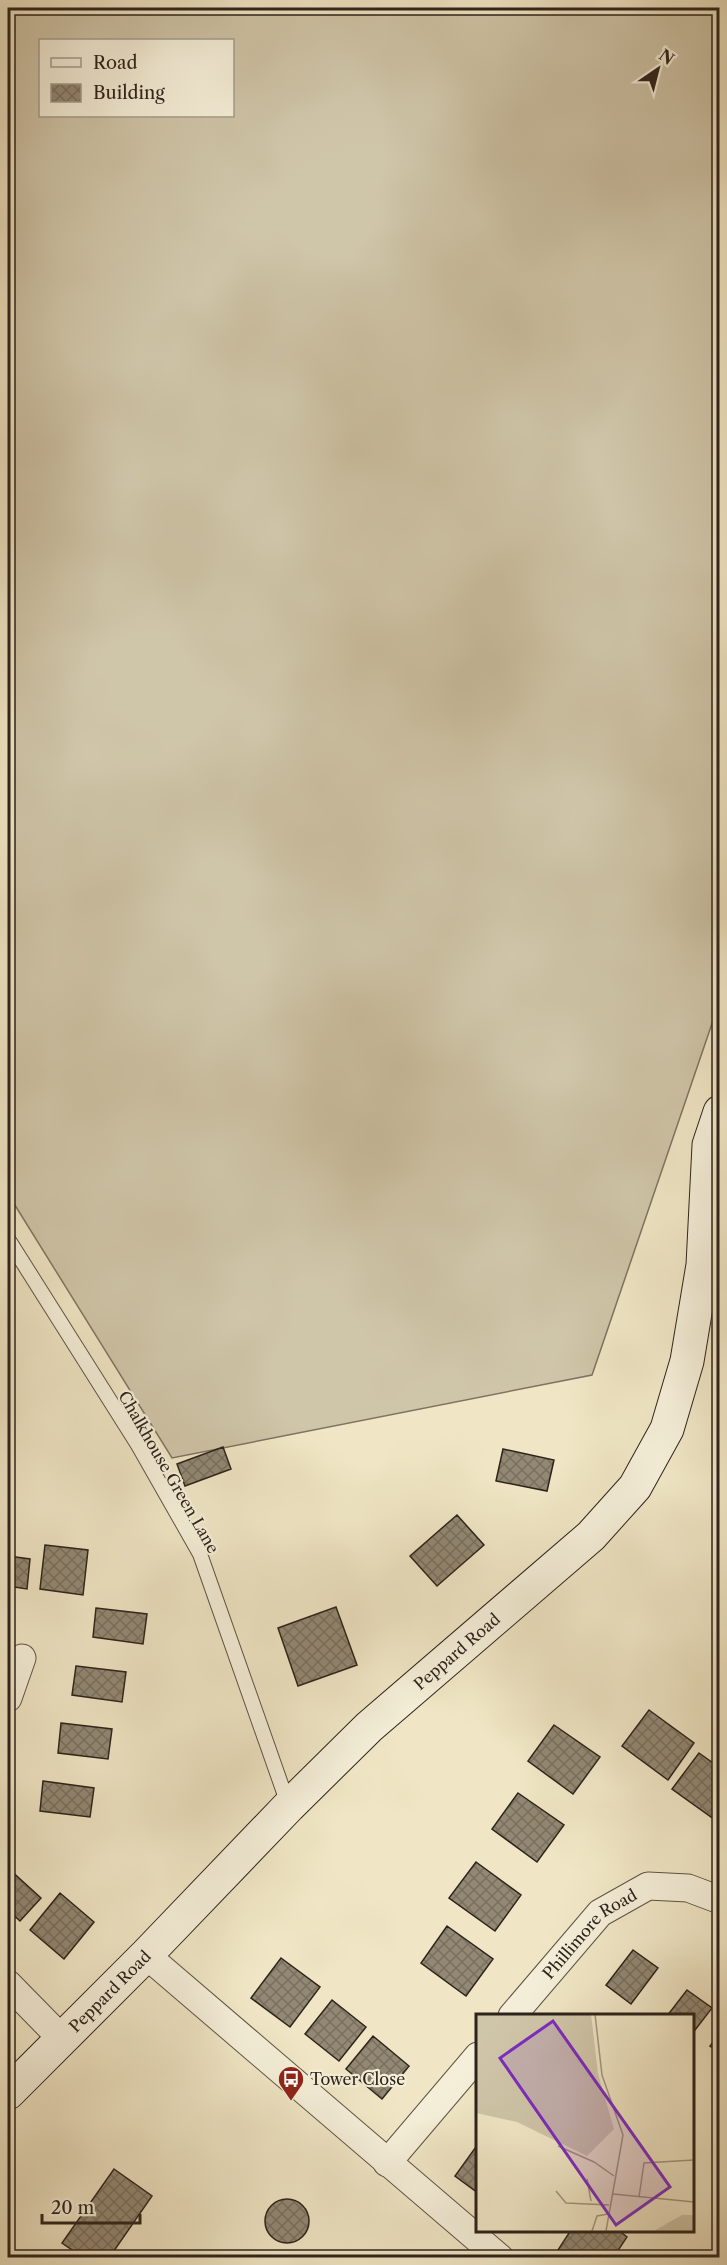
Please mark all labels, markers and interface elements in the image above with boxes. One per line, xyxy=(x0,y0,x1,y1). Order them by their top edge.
legend xyxy=(39,39,234,117)
north arrow xyxy=(628,39,688,99)
text: N xyxy=(655,45,678,69)
text: Road xyxy=(93,52,138,74)
text: Building xyxy=(93,82,165,104)
street label: Chalkhouse Green Lane xyxy=(114,1387,224,1557)
street label: Peppard Road xyxy=(410,1609,504,1694)
street label: Phillimore Road xyxy=(538,1884,640,1983)
street label: Peppard Road xyxy=(65,1946,155,2036)
inset map xyxy=(476,2014,694,2232)
bus stop icon: Tower Close xyxy=(276,2064,306,2102)
place label: Tower Close xyxy=(310,2069,405,2089)
scale bar xyxy=(42,2187,140,2225)
text: 20 m xyxy=(51,2197,95,2219)

